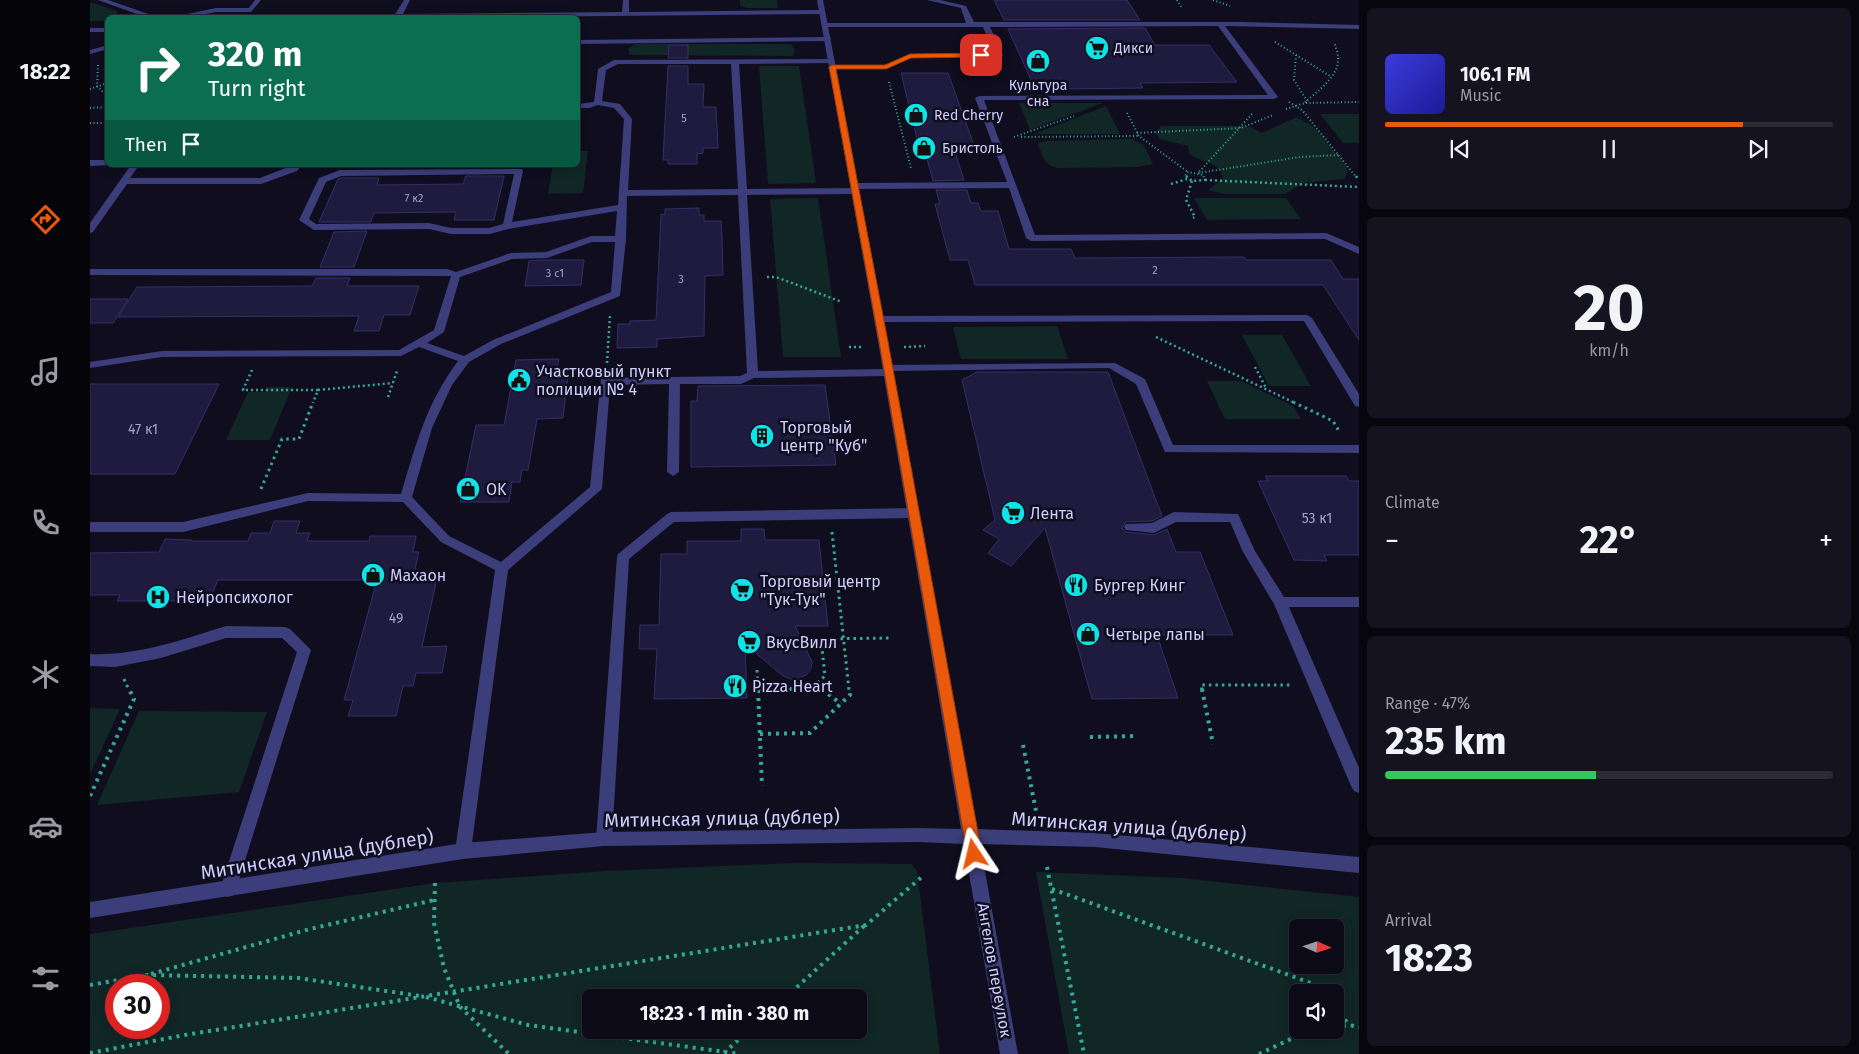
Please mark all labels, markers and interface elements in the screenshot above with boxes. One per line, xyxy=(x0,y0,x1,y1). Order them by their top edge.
text: 320 m xyxy=(208,33,302,75)
pin xyxy=(960,34,1002,76)
icon: right xyxy=(125,35,190,100)
supermarket icon: Дикси xyxy=(1084,35,1110,61)
place label: Дикси xyxy=(1113,40,1153,57)
icon: arrive xyxy=(967,41,995,69)
shop icon: Культура сна xyxy=(1025,48,1051,74)
text: 18:22 xyxy=(19,58,71,85)
text: 106.1 FM xyxy=(1460,63,1530,86)
text: Turn right xyxy=(208,75,305,102)
place label: Культура сна xyxy=(1009,77,1067,110)
text: Music xyxy=(1460,86,1501,105)
shop icon: Red Cherry xyxy=(903,102,929,128)
place label: Red Cherry xyxy=(934,107,1003,124)
house number: 5 xyxy=(681,112,687,125)
icon: arrive xyxy=(177,130,205,158)
text: Then xyxy=(125,133,167,156)
shop icon: Бристоль xyxy=(911,135,937,161)
icon: previous xyxy=(1446,135,1474,163)
icon: pause xyxy=(1595,135,1623,163)
icon: next xyxy=(1744,135,1772,163)
place label: Бристоль xyxy=(942,140,1003,157)
house number: 7 к2 xyxy=(405,192,423,205)
icon: directions xyxy=(28,202,63,237)
house number: 2 xyxy=(1152,264,1158,277)
house number: 3 с1 xyxy=(546,267,564,280)
text: 20 xyxy=(1573,269,1645,347)
house number: 3 xyxy=(678,273,684,286)
text: km/h xyxy=(1589,341,1629,360)
icon: music xyxy=(28,354,63,389)
place label: Участковый пункт полиции № 4 xyxy=(536,362,672,399)
public building icon: Участковый пункт полиции № 4 xyxy=(506,367,532,393)
place label: Торговый центр "Куб" xyxy=(780,418,867,455)
house number: 47 к1 xyxy=(128,421,158,438)
building icon: Торговый центр "Куб" xyxy=(749,423,775,449)
shop icon: OK xyxy=(455,476,481,502)
place label: OK xyxy=(486,480,507,499)
text: Climate xyxy=(1385,493,1440,512)
supermarket icon: Лента xyxy=(1000,500,1026,526)
place label: Лента xyxy=(1030,504,1074,523)
icon: phone xyxy=(28,505,63,540)
house number: 53 к1 xyxy=(1302,510,1332,527)
text: 22° xyxy=(1579,517,1639,563)
text: − xyxy=(1385,524,1399,557)
text: + xyxy=(1819,524,1833,557)
shop icon: Махаон xyxy=(360,562,386,588)
place label: Махаон xyxy=(390,566,446,585)
place label: Торговый центр "Тук-Тук" xyxy=(760,572,881,609)
restaurant icon: Бургер Кинг xyxy=(1063,572,1089,598)
place label: Бургер Кинг xyxy=(1094,576,1185,595)
supermarket icon: Торговый центр "Тук-Тук" xyxy=(729,577,755,603)
hospital icon: Нейропсихолог xyxy=(145,584,171,610)
place label: Нейропсихолог xyxy=(176,588,293,607)
house number: 49 xyxy=(389,610,403,627)
shop icon: Четыре лапы xyxy=(1075,621,1101,647)
place label: Четыре лапы xyxy=(1106,625,1205,644)
supermarket icon: ВкусВилл xyxy=(736,629,762,655)
place label: ВкусВилл xyxy=(766,633,837,652)
icon: climate xyxy=(28,657,63,692)
restaurant icon: Pizza Heart xyxy=(722,673,748,699)
place label: Pizza Heart xyxy=(752,677,833,696)
text: Range · 47% xyxy=(1385,694,1470,713)
text: 235 km xyxy=(1385,718,1507,764)
street label: Митинская улица (дублер) xyxy=(604,805,840,832)
street label: Митинская улица (дублер) xyxy=(1011,807,1247,846)
icon: car xyxy=(28,809,63,844)
street label: Митинская улица (дублер) xyxy=(199,825,435,884)
position arrow xyxy=(947,827,999,879)
street label: Ангелов переулок xyxy=(973,901,1016,1040)
text: Arrival xyxy=(1385,911,1432,930)
north arrow xyxy=(1289,919,1344,974)
map controls xyxy=(1289,919,1344,1039)
text: 18:23 xyxy=(1385,935,1473,981)
icon: filters xyxy=(28,961,63,996)
speed limit sign: 30 xyxy=(105,974,170,1039)
button: sound xyxy=(1289,984,1344,1039)
text: 18:23 · 1 min · 380 m xyxy=(640,1002,809,1025)

